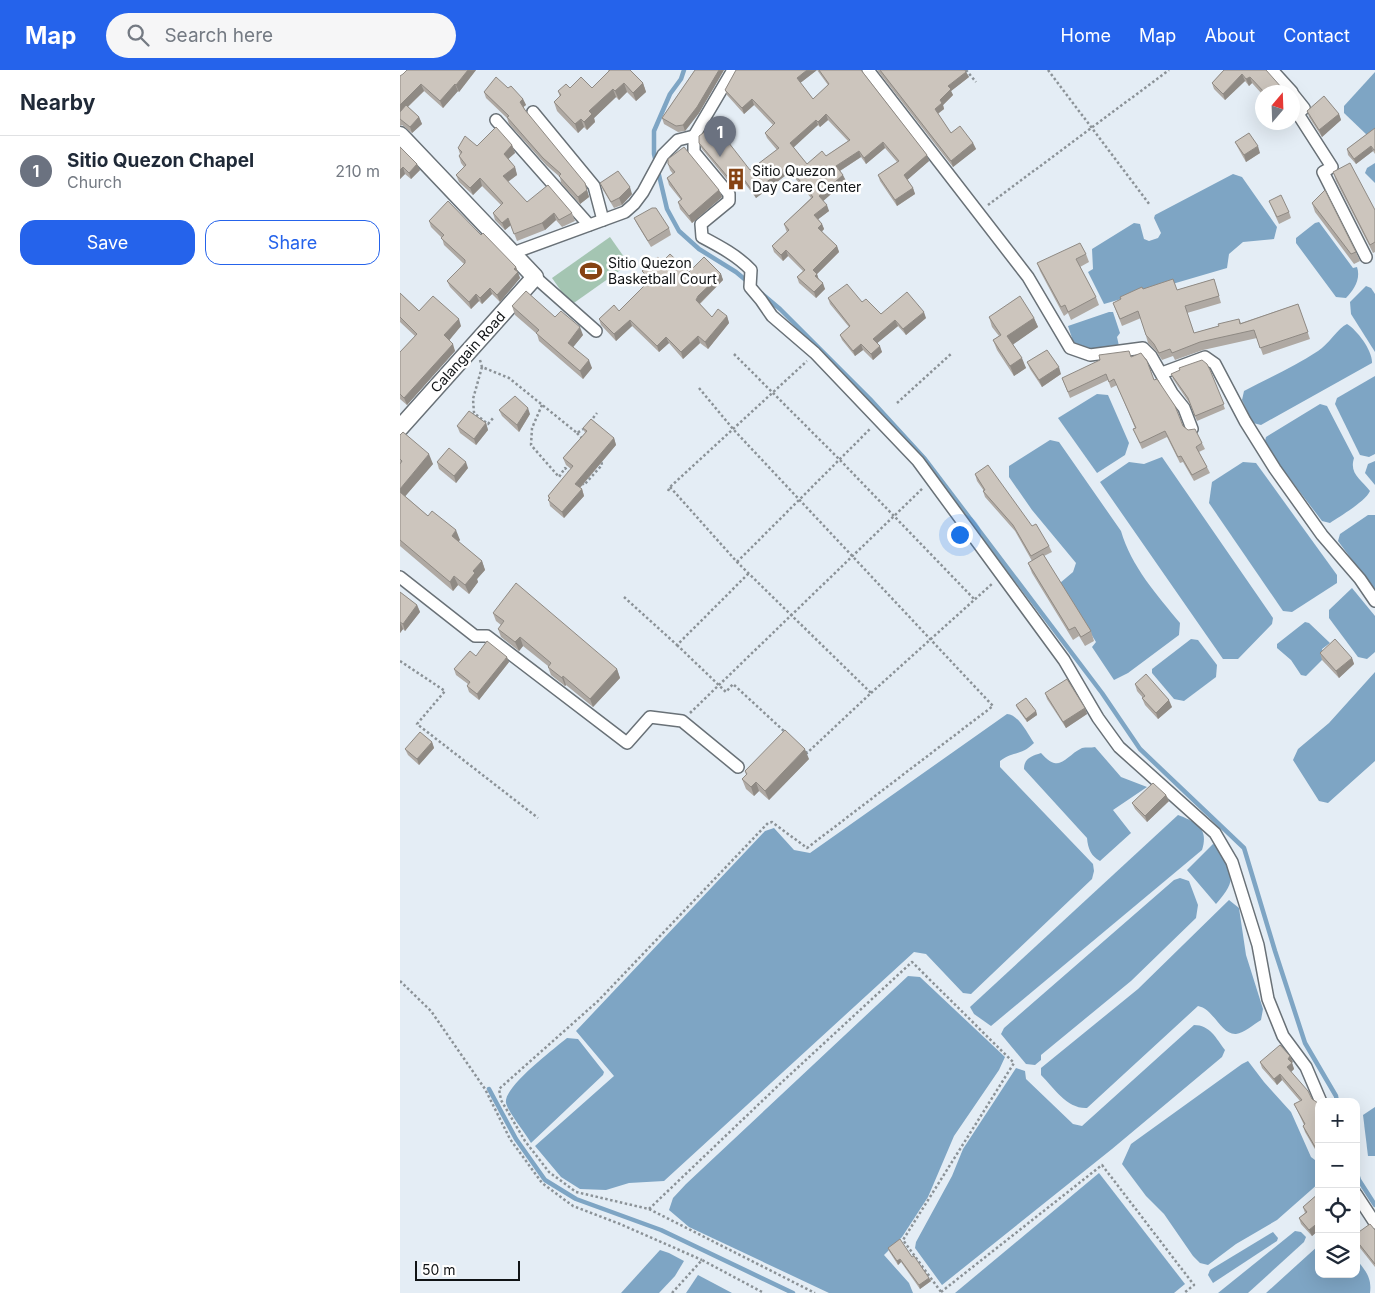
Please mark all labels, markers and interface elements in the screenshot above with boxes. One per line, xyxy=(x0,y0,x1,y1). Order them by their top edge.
search box xyxy=(106,13,456,58)
text: Map xyxy=(25,21,76,50)
icon: search xyxy=(124,21,152,49)
text: Search here xyxy=(164,24,273,47)
text: Home xyxy=(1061,25,1111,46)
text: Map xyxy=(1139,25,1176,46)
text: About xyxy=(1204,25,1255,46)
text: Contact xyxy=(1283,25,1350,46)
north arrow xyxy=(1255,85,1300,130)
text: Nearby xyxy=(20,90,95,115)
pin: 1 xyxy=(704,116,736,157)
text: Sitio Quezon Chapel xyxy=(67,149,254,172)
text: 1 xyxy=(33,161,39,181)
text: 210 m xyxy=(335,161,380,181)
place label: Sitio Quezon Day Care Center xyxy=(752,162,861,195)
building icon: Sitio Quezon Day Care Center xyxy=(723,166,749,192)
text: Church xyxy=(67,172,122,192)
button: Save xyxy=(20,220,195,265)
button: Share xyxy=(205,220,380,265)
place label: Sitio Quezon Basketball Court xyxy=(608,254,717,287)
sports icon: Sitio Quezon Basketball Court xyxy=(578,258,604,284)
street label: Calangain Road xyxy=(427,308,509,396)
your location xyxy=(947,522,973,548)
map controls xyxy=(1315,1098,1360,1278)
button: + xyxy=(1315,1098,1360,1143)
button: − xyxy=(1315,1143,1360,1188)
button: locate xyxy=(1315,1188,1360,1233)
button: layers xyxy=(1315,1233,1360,1278)
scale bar xyxy=(415,1258,520,1281)
text: 50 m xyxy=(422,1261,456,1278)

